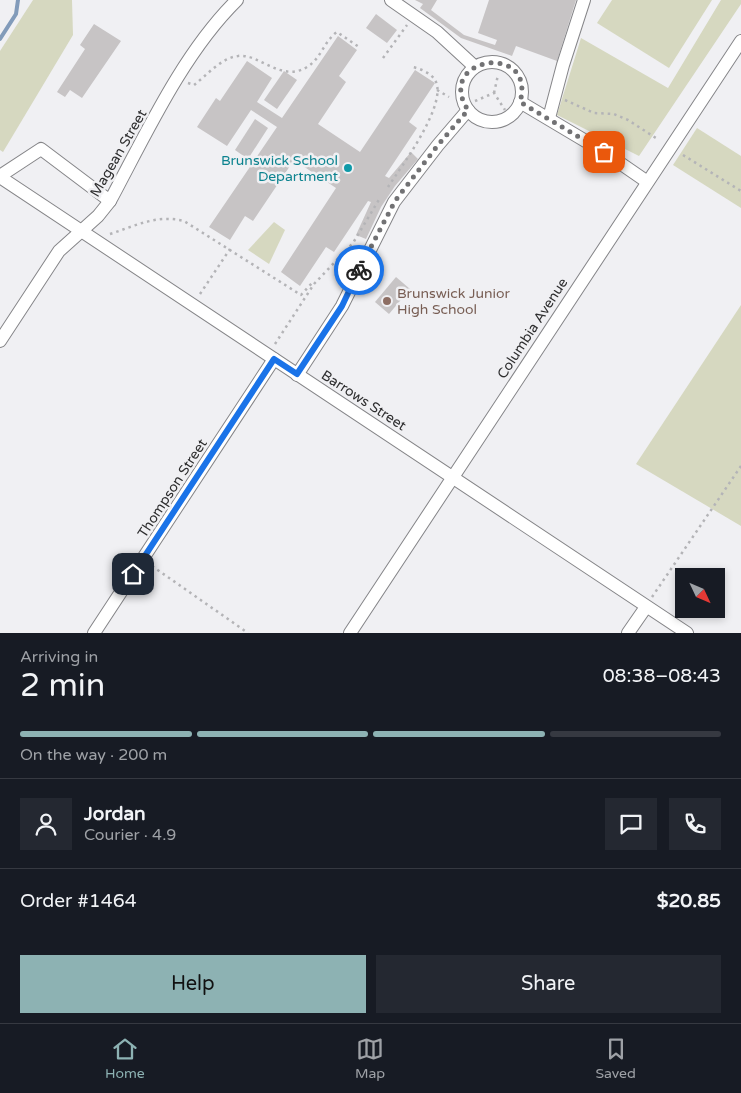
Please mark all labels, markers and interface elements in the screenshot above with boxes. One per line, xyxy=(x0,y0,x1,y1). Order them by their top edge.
street label: Magean Street xyxy=(87,106,151,200)
pin xyxy=(583,131,625,173)
icon: bag xyxy=(590,138,618,166)
place label: Brunswick School Department xyxy=(221,152,339,185)
marker: Brunswick School Department xyxy=(342,162,354,174)
courier xyxy=(334,245,384,295)
icon: bike xyxy=(345,256,373,284)
street label: Columbia Avenue xyxy=(493,275,571,382)
place label: Brunswick Junior High School xyxy=(397,285,511,318)
marker: Brunswick Junior High School xyxy=(381,295,393,307)
street label: Barrows Street xyxy=(318,367,410,435)
street label: Thompson Street xyxy=(134,435,211,541)
pin xyxy=(112,553,154,595)
icon: home xyxy=(119,560,147,588)
north arrow xyxy=(675,568,725,618)
map controls xyxy=(675,568,725,618)
text: Arriving in xyxy=(20,647,98,667)
text: 08:38–08:43 xyxy=(603,665,721,687)
text: 2 min xyxy=(20,667,105,705)
text: On the way · 200 m xyxy=(20,745,167,765)
button: person xyxy=(20,798,72,850)
button: chat xyxy=(605,798,657,850)
button: phone xyxy=(669,798,721,850)
text: Jordan xyxy=(84,803,146,825)
text: Courier · 4.9 xyxy=(84,825,176,845)
text: Order #1464 xyxy=(20,890,137,912)
text: $20.85 xyxy=(657,890,721,912)
button: Help xyxy=(20,955,366,1013)
button: Share xyxy=(376,955,721,1013)
tab: Home xyxy=(105,1035,145,1082)
tab: Map xyxy=(355,1035,385,1082)
tab: Saved xyxy=(595,1035,636,1082)

